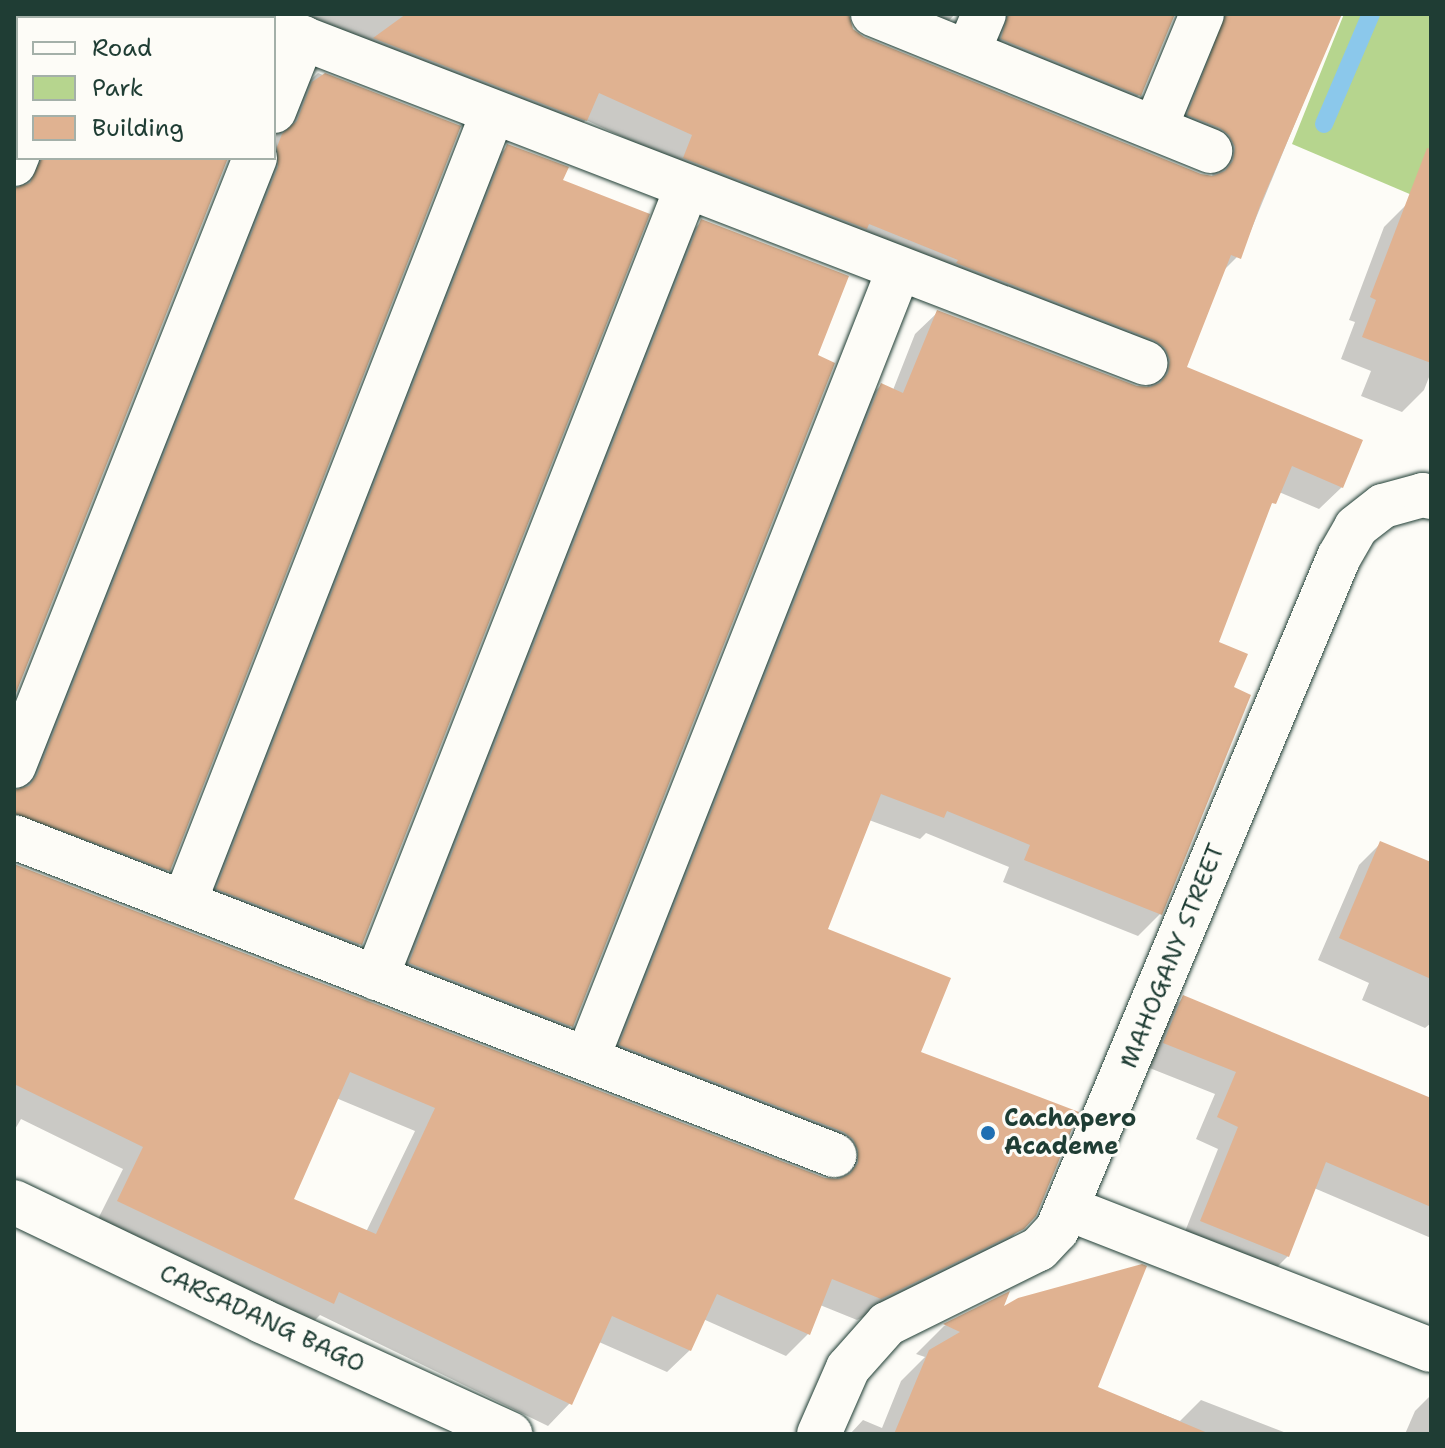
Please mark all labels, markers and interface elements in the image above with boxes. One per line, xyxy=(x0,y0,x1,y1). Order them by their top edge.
legend xyxy=(16,16,276,160)
text: Road xyxy=(92,32,152,64)
text: Park xyxy=(92,72,144,104)
text: Building xyxy=(92,112,184,144)
street label: MAHOGANY STREET xyxy=(1115,840,1231,1072)
place label: Cachapero Academe xyxy=(1004,1105,1136,1161)
marker: Cachapero Academe xyxy=(979,1124,997,1142)
street label: CARSADANG BAGO xyxy=(155,1259,369,1379)

